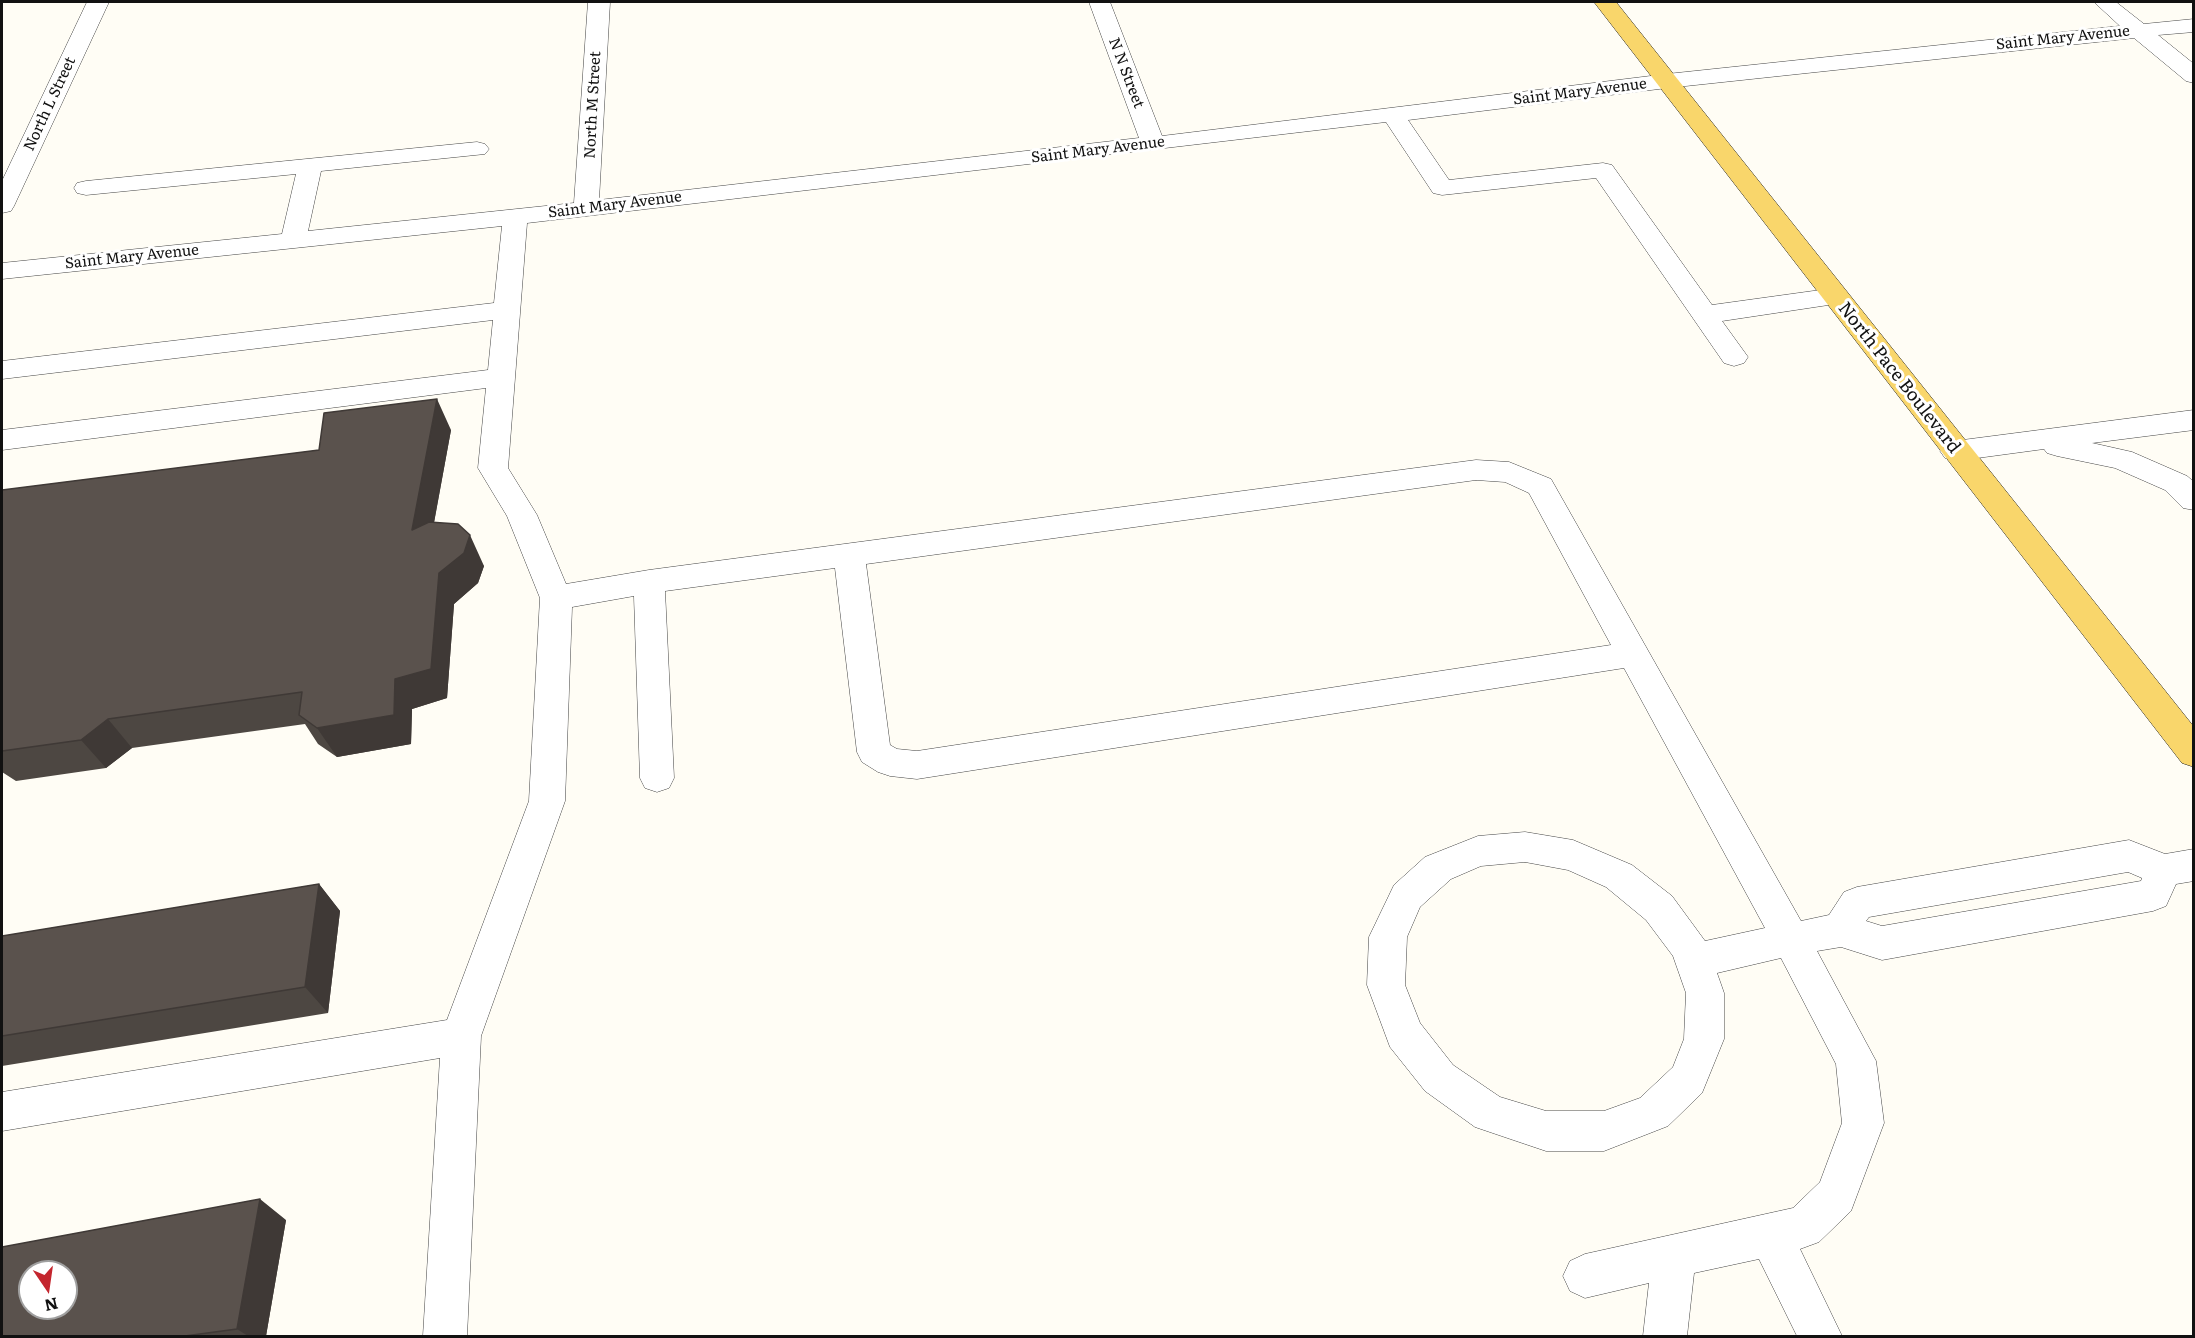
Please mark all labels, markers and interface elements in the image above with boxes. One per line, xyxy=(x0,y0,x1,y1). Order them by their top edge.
street label: Saint Mary Avenue xyxy=(1995,22,2131,54)
street label: N N Street xyxy=(1104,35,1148,111)
street label: North M Street xyxy=(581,51,605,159)
street label: North L Street xyxy=(20,54,80,154)
street label: Saint Mary Avenue xyxy=(1512,75,1648,109)
street label: Saint Mary Avenue xyxy=(1030,133,1166,167)
street label: Saint Mary Avenue xyxy=(547,188,683,222)
street label: Saint Mary Avenue xyxy=(64,241,200,273)
street label: North Pace Boulevard xyxy=(1833,298,1965,458)
north arrow xyxy=(18,1260,78,1320)
text: N xyxy=(42,1292,61,1319)

